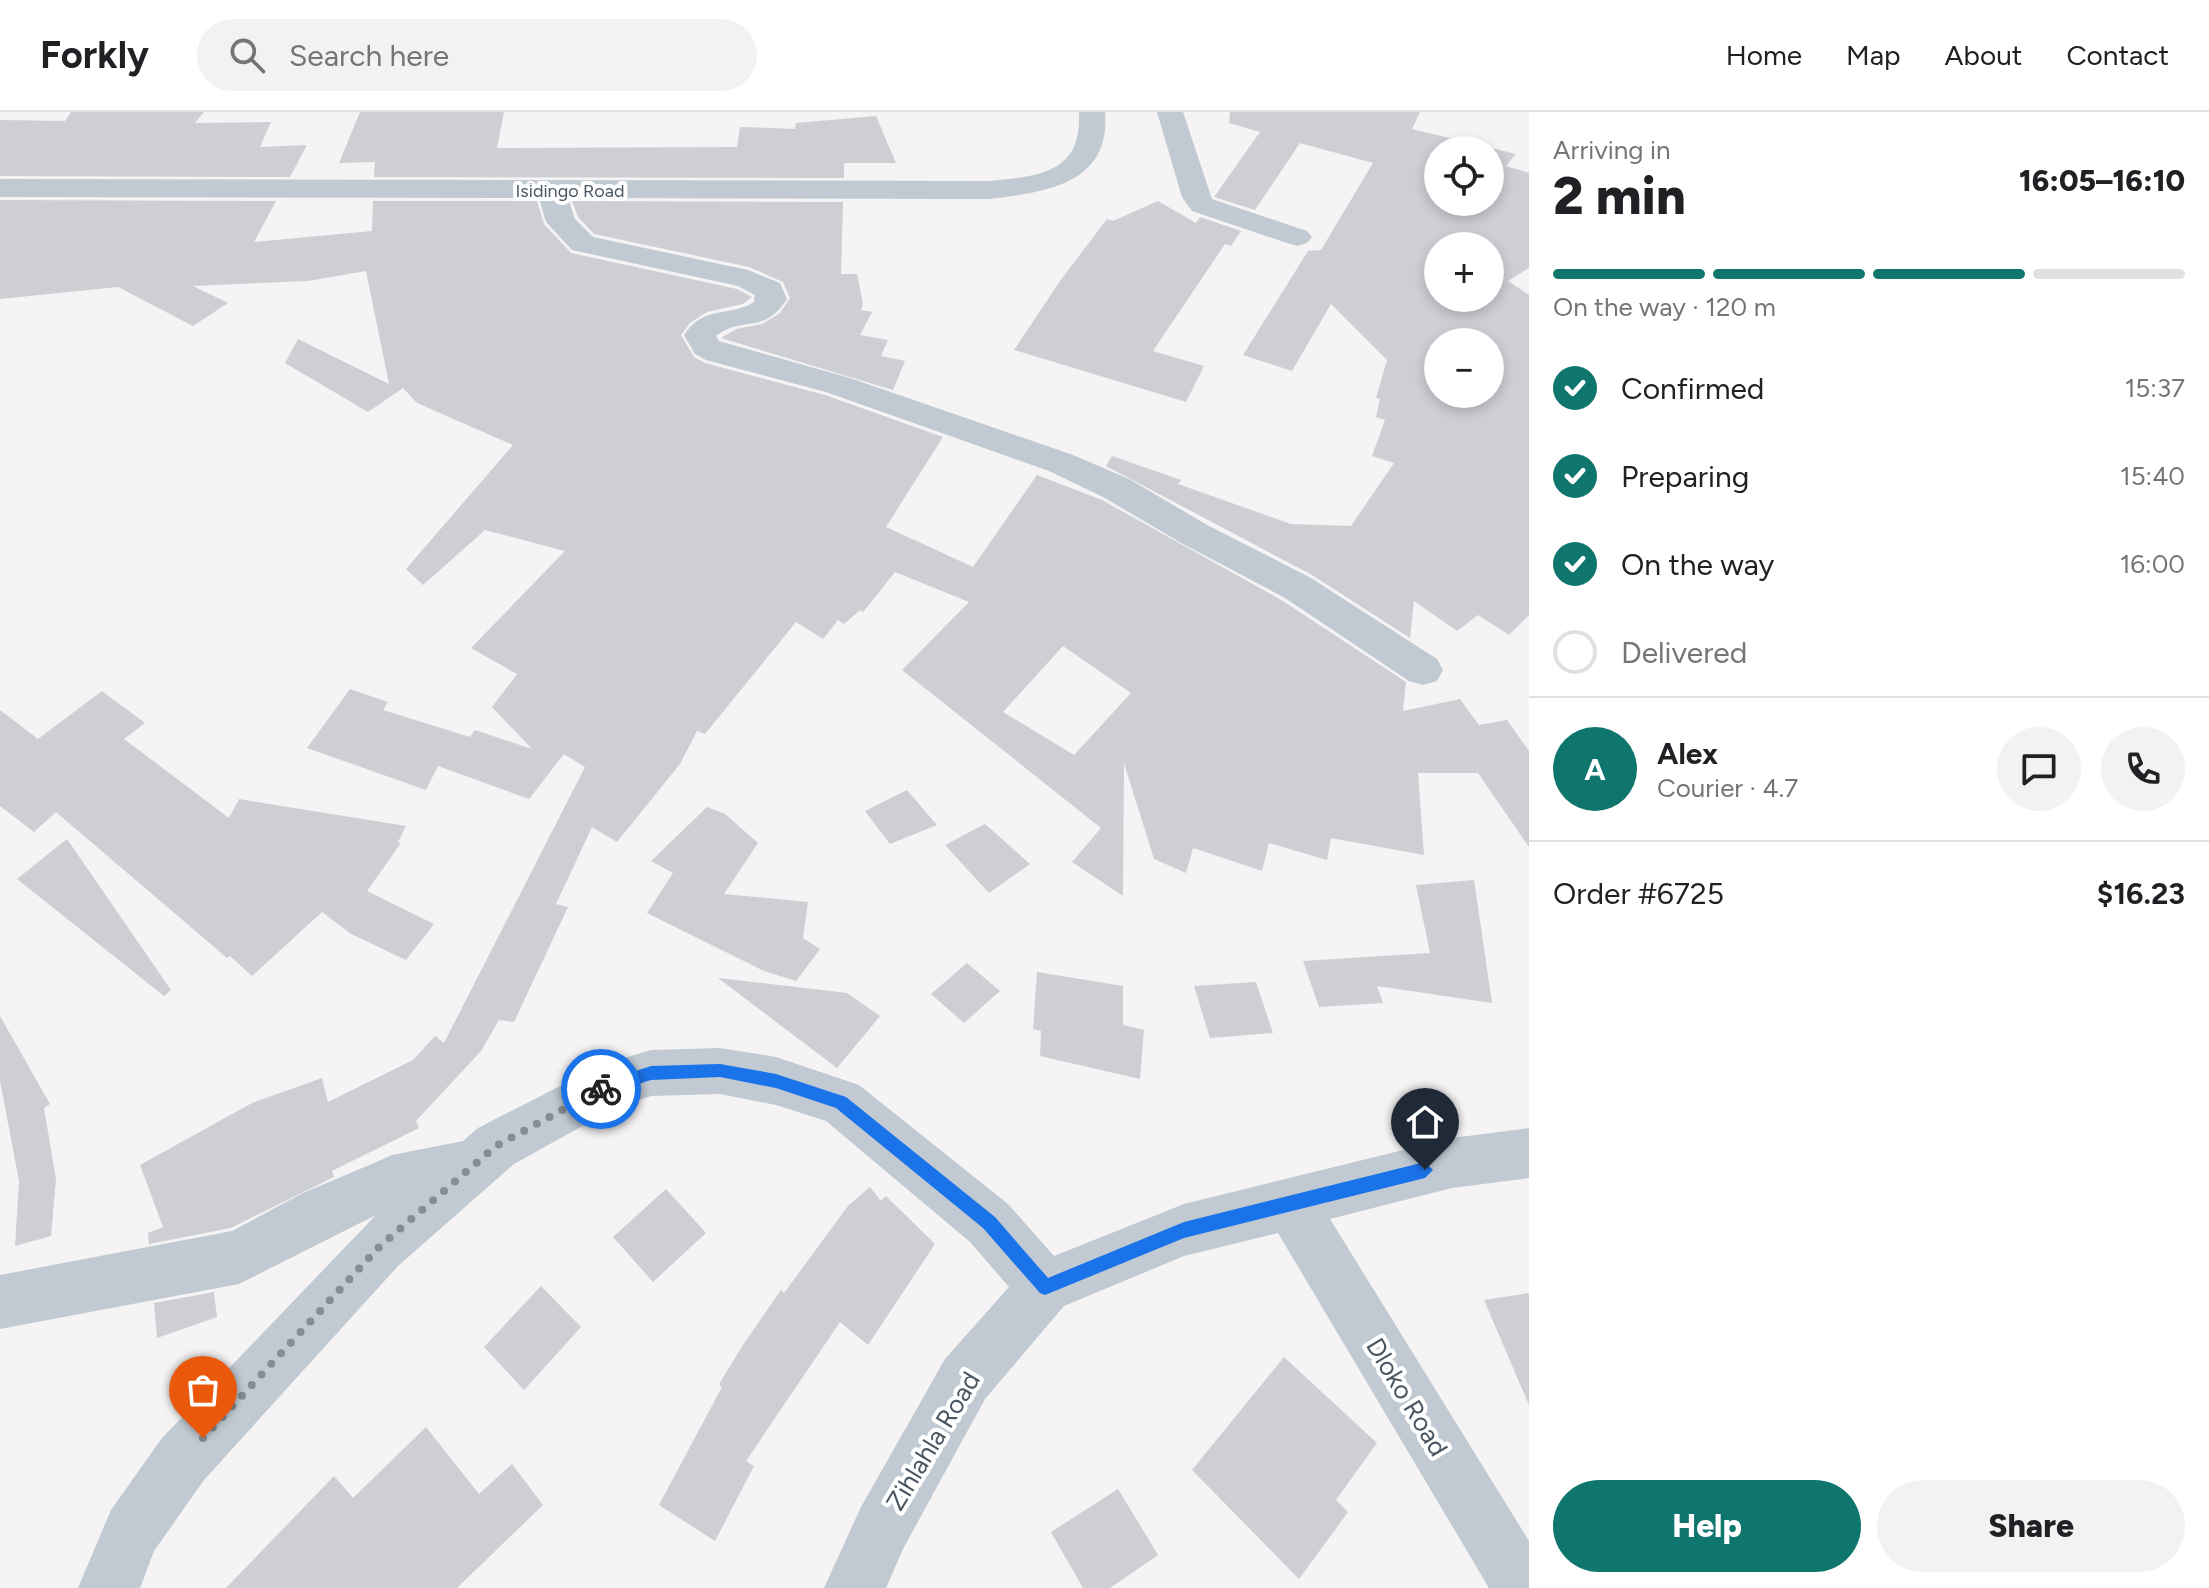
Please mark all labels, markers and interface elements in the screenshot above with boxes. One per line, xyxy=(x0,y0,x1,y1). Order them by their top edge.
search box xyxy=(197,19,757,91)
text: Forkly xyxy=(40,32,149,78)
icon: search xyxy=(225,33,269,77)
text: Search here xyxy=(289,37,449,74)
text: Home xyxy=(1726,38,1802,72)
text: Map xyxy=(1846,38,1901,72)
text: About xyxy=(1945,38,2022,72)
text: Contact xyxy=(2066,38,2169,72)
text: Arriving in xyxy=(1553,134,1671,166)
map controls xyxy=(1424,136,1504,408)
button: locate xyxy=(1424,136,1504,216)
text: 16:05–16:10 xyxy=(2019,162,2185,199)
text: 2 min xyxy=(1553,165,1686,227)
street label: Isidingo Road xyxy=(515,180,625,202)
button: + xyxy=(1424,232,1504,312)
text: On the way · 120 m xyxy=(1553,291,1776,323)
button: − xyxy=(1424,328,1504,408)
icon: check xyxy=(1553,366,1597,410)
text: Confirmed xyxy=(1621,370,1764,407)
text: 15:37 xyxy=(2125,372,2185,404)
icon: check xyxy=(1553,454,1597,498)
text: Preparing xyxy=(1621,458,1749,495)
text: 15:40 xyxy=(2120,460,2185,492)
icon: check xyxy=(1553,542,1597,586)
text: On the way xyxy=(1621,546,1774,583)
text: 16:00 xyxy=(2120,548,2185,580)
text: Delivered xyxy=(1621,634,1747,671)
button: chat xyxy=(1997,727,2081,811)
button: phone xyxy=(2101,727,2185,811)
text: Alex xyxy=(1657,735,1718,772)
text: A xyxy=(1584,751,1606,788)
text: Courier · 4.7 xyxy=(1657,772,1798,804)
text: Order #6725 xyxy=(1553,875,1724,912)
text: $16.23 xyxy=(2097,875,2185,912)
courier xyxy=(561,1049,641,1129)
icon: bike xyxy=(579,1067,623,1111)
pin xyxy=(1391,1088,1459,1170)
icon: home xyxy=(1403,1100,1447,1144)
street label: Dloko Road xyxy=(1359,1332,1455,1462)
pin xyxy=(169,1356,237,1438)
street label: Zihlahla Road xyxy=(879,1366,987,1516)
icon: bag xyxy=(181,1368,225,1412)
button: Help xyxy=(1553,1480,1861,1572)
button: Share xyxy=(1877,1480,2185,1572)

